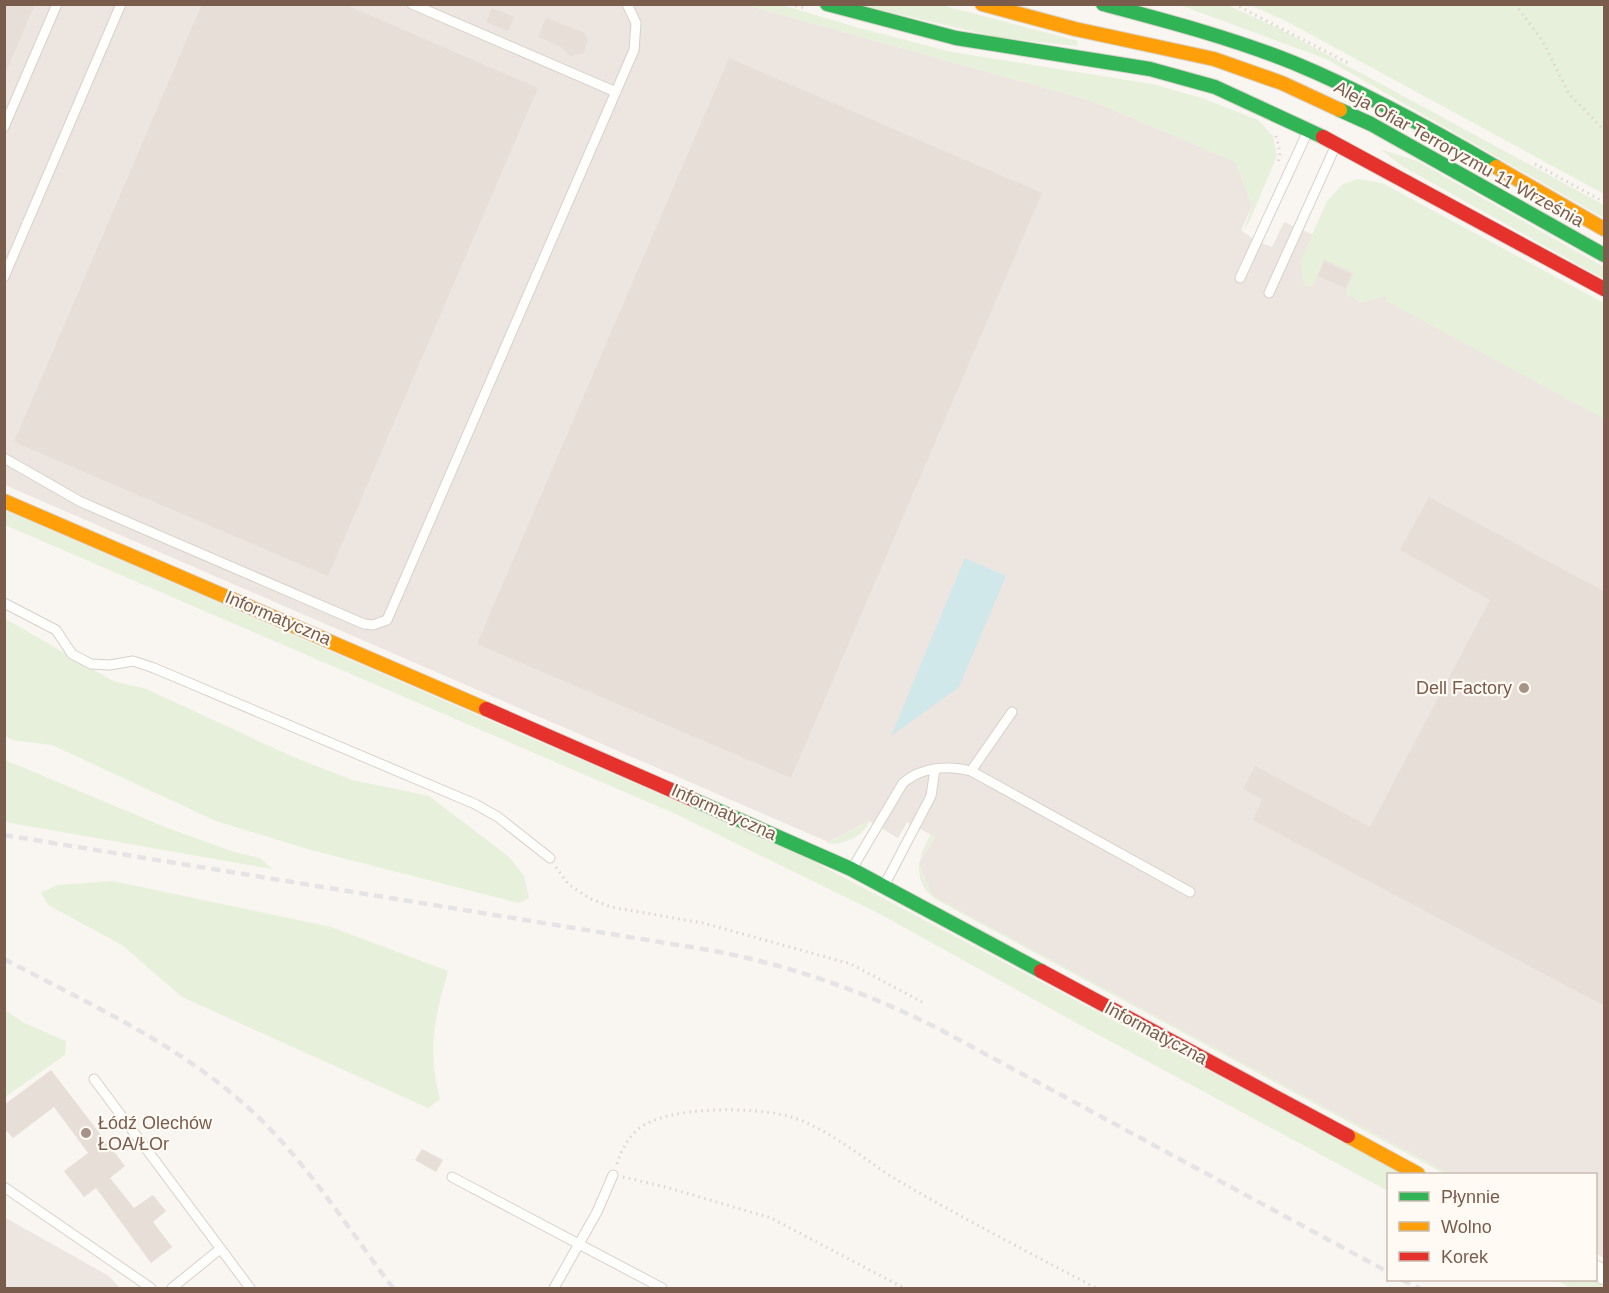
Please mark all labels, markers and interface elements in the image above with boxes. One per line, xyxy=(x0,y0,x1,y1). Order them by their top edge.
street label: Aleja Ofiar Terroryzmu 11 Września xyxy=(1331,77,1588,232)
street label: Informatyczna xyxy=(222,587,335,650)
place label: Dell Factory xyxy=(1416,678,1512,698)
marker: Dell Factory xyxy=(1517,681,1531,695)
street label: Informatyczna xyxy=(668,780,781,845)
street label: Informatyczna xyxy=(1101,998,1211,1069)
place label: Łódź Olechów ŁOA/ŁOr xyxy=(98,1113,213,1154)
marker: Łódź Olechów ŁOA/ŁOr xyxy=(79,1126,93,1140)
legend xyxy=(1387,1173,1597,1281)
text: Płynnie xyxy=(1441,1187,1500,1207)
text: Wolno xyxy=(1441,1217,1492,1237)
text: Korek xyxy=(1441,1247,1489,1267)

